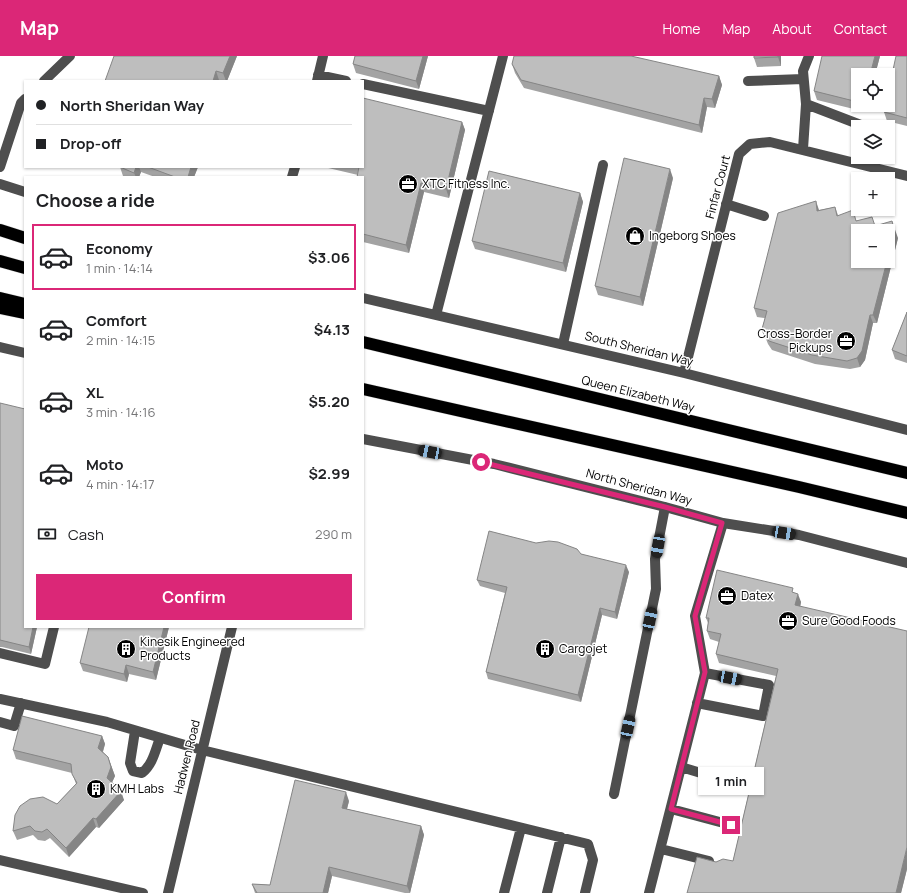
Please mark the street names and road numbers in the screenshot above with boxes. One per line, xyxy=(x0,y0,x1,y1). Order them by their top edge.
street label: Finfar Court xyxy=(701,153,734,221)
street label: South Sheridan Way xyxy=(583,327,696,370)
street label: Queen Elizabeth Way xyxy=(580,371,697,416)
street label: North Sheridan Way xyxy=(584,464,695,509)
street label: Hadwen Road xyxy=(169,718,204,796)

